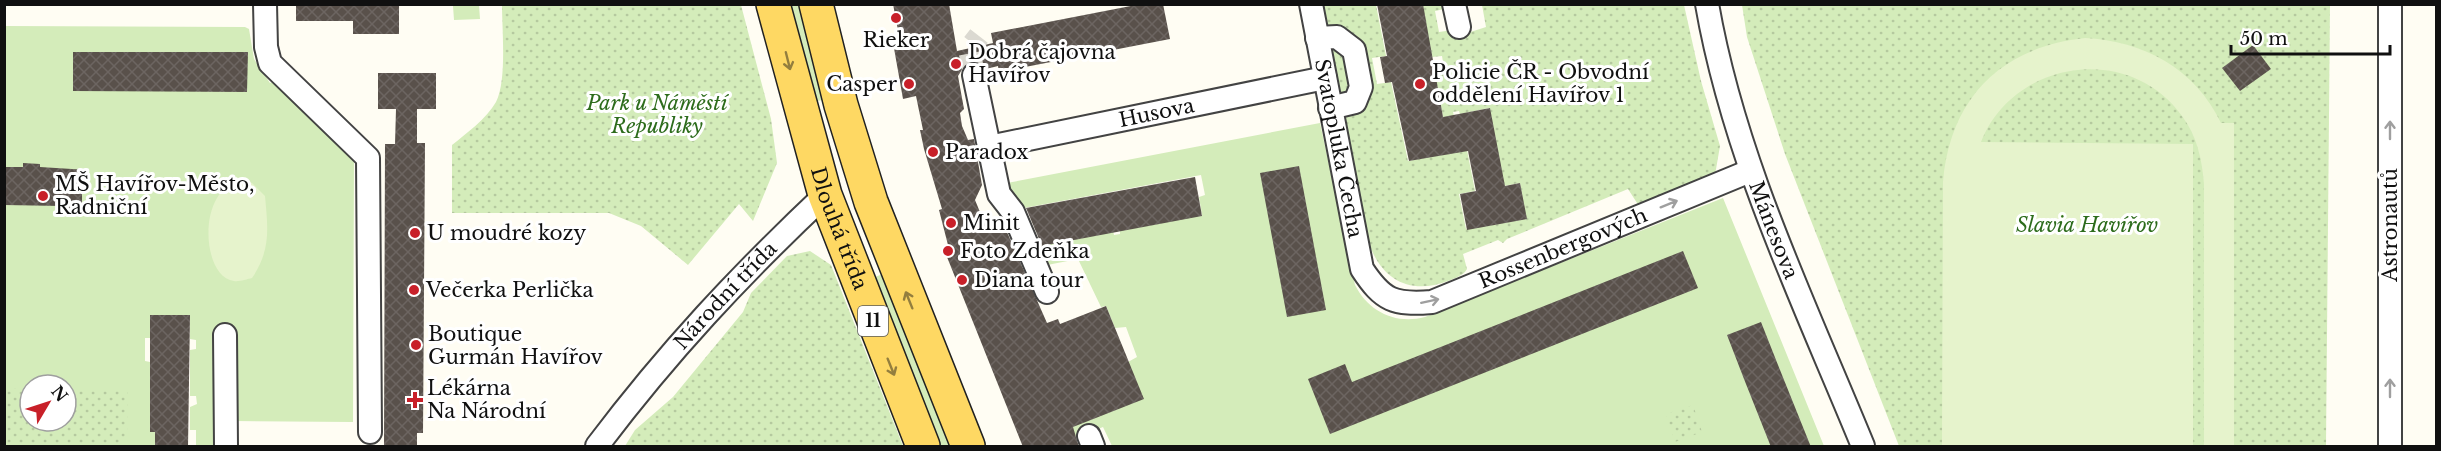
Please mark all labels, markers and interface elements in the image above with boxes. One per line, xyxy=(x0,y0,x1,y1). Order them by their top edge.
marker: Rieker xyxy=(889,11,903,25)
scale bar xyxy=(2231,18,2390,56)
place label: Rieker xyxy=(863,28,930,52)
text: 50 m xyxy=(2240,28,2288,50)
place label: Dobrá čajovna Havířov xyxy=(968,40,1117,87)
one-way arrow xyxy=(783,51,794,70)
marker: Dobrá čajovna Havířov xyxy=(949,57,963,71)
street label: Svatopluka Čecha xyxy=(1310,57,1368,241)
place label: Policie ČR - Obvodní oddělení Havířov 1 xyxy=(1432,59,1649,107)
place label: Casper xyxy=(826,72,897,96)
marker: Casper xyxy=(902,77,916,91)
marker: Policie ČR - Obvodní oddělení Havířov 1 xyxy=(1413,77,1427,91)
park label: Park u Náměstí Republiky xyxy=(585,91,730,138)
street label: Husova xyxy=(1117,93,1197,132)
one-way arrow xyxy=(2384,121,2396,141)
place label: Paradox xyxy=(945,140,1028,164)
marker: Paradox xyxy=(926,145,940,159)
street label: Dlouhá třída xyxy=(806,164,873,294)
street label: Astronautů xyxy=(2378,168,2402,283)
place label: MŠ Havířov-Město, Radniční xyxy=(55,171,255,219)
street label: Mánesova xyxy=(1744,178,1804,283)
marker: MŠ Havířov-Město, Radniční xyxy=(36,189,50,203)
one-way arrow xyxy=(1659,198,1678,209)
street label: Rossenbergových xyxy=(1475,203,1651,293)
place label: Minit xyxy=(963,211,1020,235)
park label: Slavia Havířov xyxy=(2016,213,2158,237)
marker: Minit xyxy=(944,216,958,230)
place label: U moudré kozy xyxy=(427,221,587,245)
marker: U moudré kozy xyxy=(408,226,422,240)
street label: Národní třída xyxy=(669,236,782,354)
place label: Foto Zdeňka xyxy=(960,239,1090,263)
marker: Foto Zdeňka xyxy=(941,244,955,258)
place label: Diana tour xyxy=(974,268,1084,292)
marker: Diana tour xyxy=(955,273,969,287)
place label: Večerka Perlička xyxy=(425,278,595,302)
marker: Večerka Perlička xyxy=(407,283,421,297)
one-way arrow xyxy=(903,291,914,309)
one-way arrow xyxy=(1420,295,1439,306)
road number: 11 xyxy=(858,306,888,336)
place label: Boutique Gurmán Havířov xyxy=(428,322,603,369)
marker: Boutique Gurmán Havířov xyxy=(409,338,423,352)
one-way arrow xyxy=(886,357,897,376)
north arrow xyxy=(18,373,78,433)
place label: Lékárna Na Národní xyxy=(427,376,546,423)
one-way arrow xyxy=(2384,379,2396,399)
text: N xyxy=(47,381,72,406)
marker: Lékárna Na Národní xyxy=(408,393,422,407)

